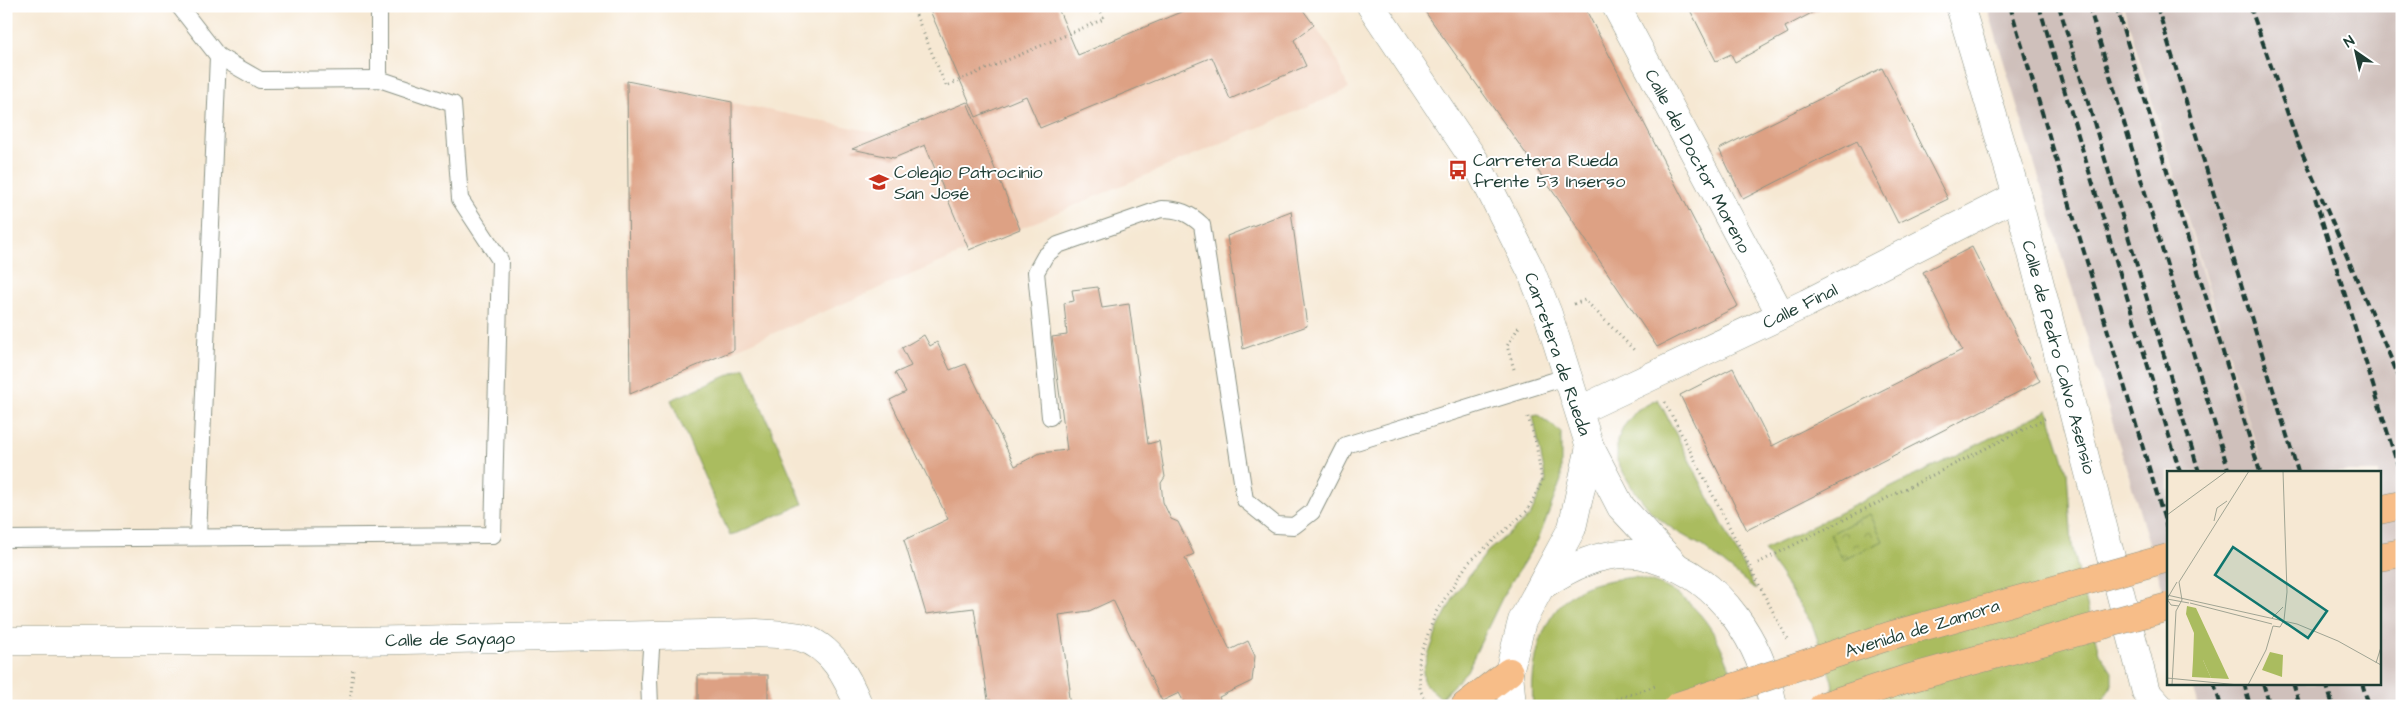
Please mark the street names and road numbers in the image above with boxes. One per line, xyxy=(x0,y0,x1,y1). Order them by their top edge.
street label: Calle del Doctor Moreno xyxy=(1638,65,1757,258)
street label: Calle de Pedro Calvo Asensio xyxy=(2015,238,2102,477)
street label: Carretera de Rueda xyxy=(1518,269,1597,439)
street label: Calle Final xyxy=(1758,277,1842,335)
street label: Avenida de Zamora xyxy=(1842,593,2003,664)
street label: Calle de Sayago xyxy=(385,626,515,654)

